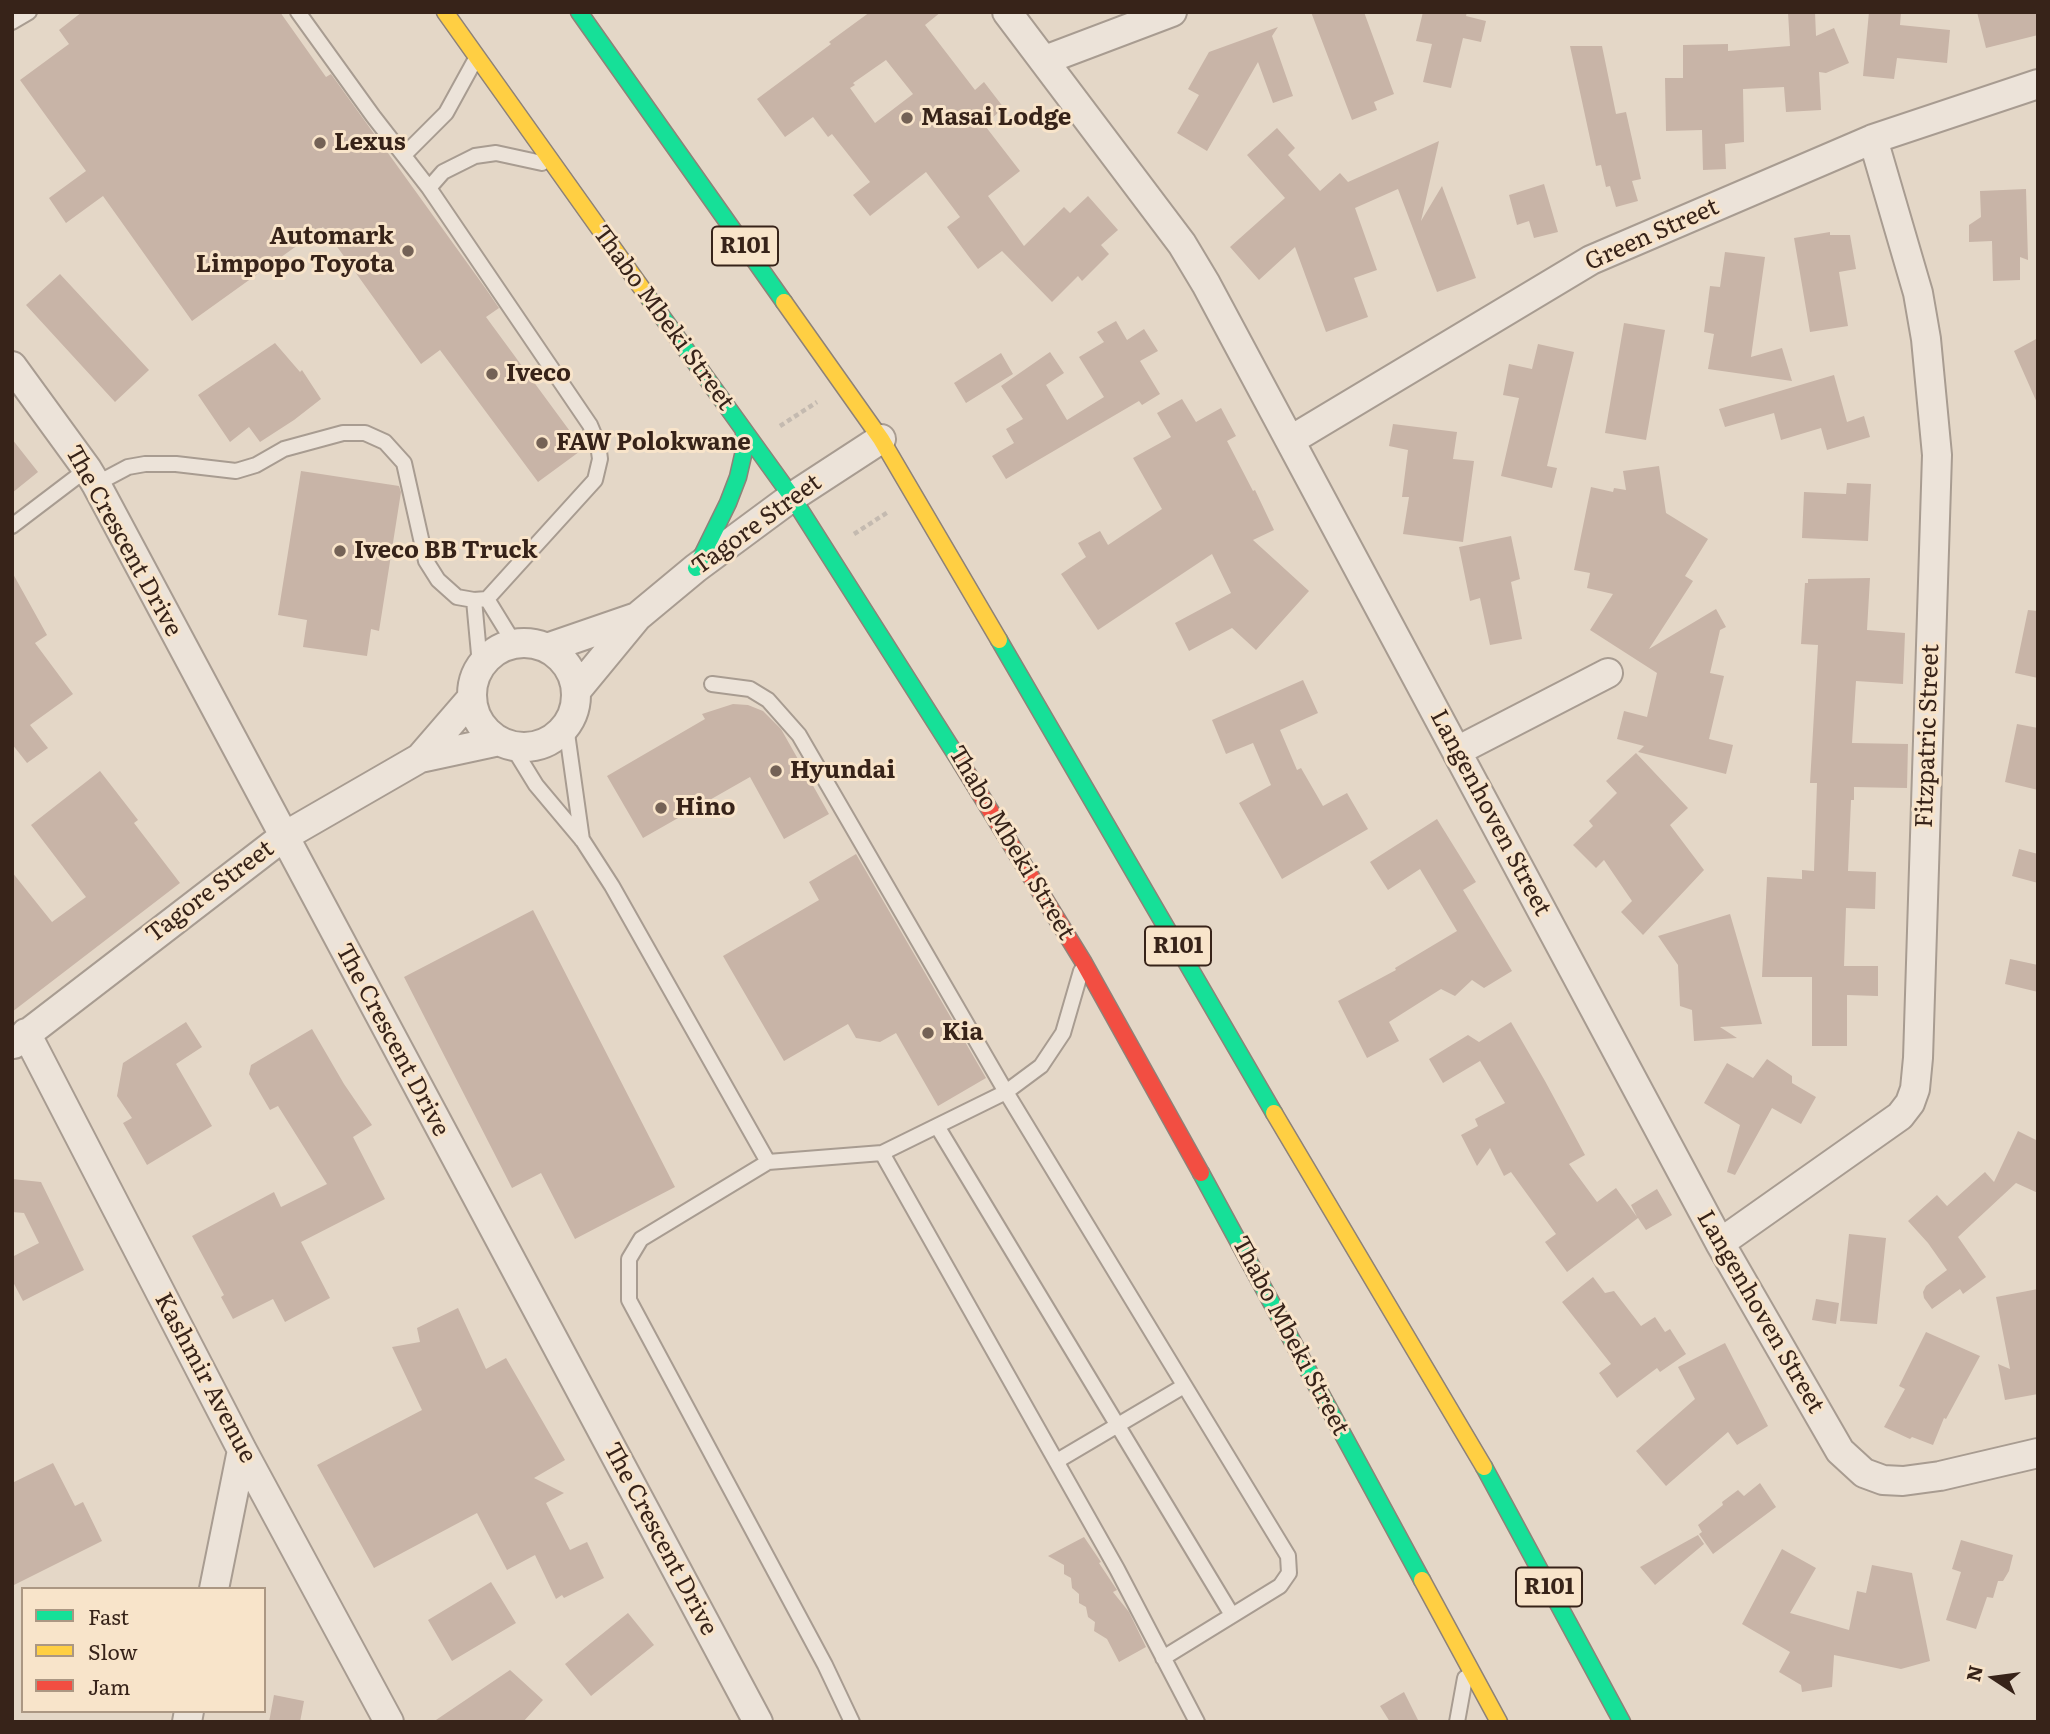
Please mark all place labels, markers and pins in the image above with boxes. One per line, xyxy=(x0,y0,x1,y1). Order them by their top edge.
place label: Masai Lodge xyxy=(921,104,1071,132)
marker: Masai Lodge xyxy=(899,110,915,126)
place label: Lexus xyxy=(334,129,406,157)
marker: Lexus xyxy=(312,135,328,151)
place label: Automark Limpopo Toyota xyxy=(196,223,394,279)
marker: Automark Limpopo Toyota xyxy=(400,243,416,259)
place label: Iveco xyxy=(506,360,571,388)
marker: Iveco xyxy=(484,366,500,382)
place label: FAW Polokwane xyxy=(556,429,751,457)
marker: FAW Polokwane xyxy=(534,435,550,451)
place label: Iveco BB Truck xyxy=(354,537,538,565)
marker: Iveco BB Truck xyxy=(332,543,348,559)
place label: Hyundai xyxy=(790,757,895,785)
marker: Hyundai xyxy=(768,763,784,779)
place label: Hino xyxy=(675,794,735,822)
marker: Hino xyxy=(653,800,669,816)
place label: Kia xyxy=(942,1019,983,1047)
marker: Kia xyxy=(920,1025,936,1041)

